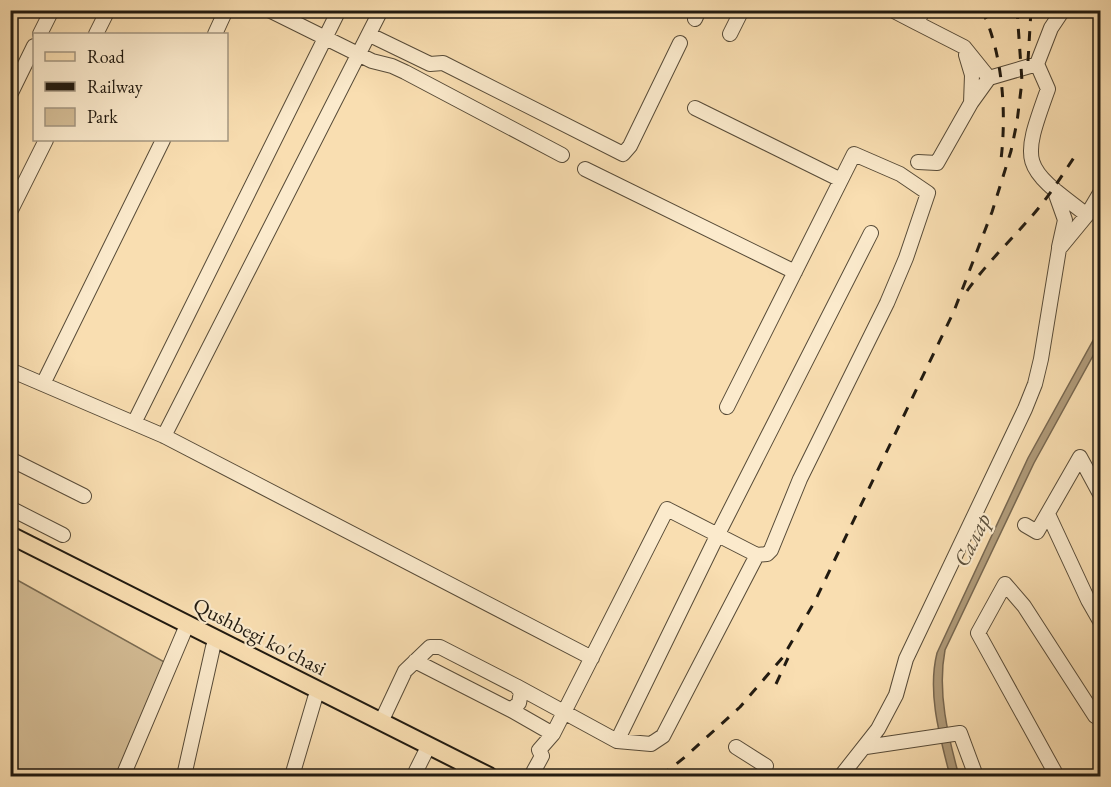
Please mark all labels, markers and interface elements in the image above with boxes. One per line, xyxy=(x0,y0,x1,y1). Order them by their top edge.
legend xyxy=(33,33,228,141)
text: Road xyxy=(87,45,126,68)
text: Railway xyxy=(87,75,143,98)
text: Park xyxy=(87,105,118,128)
water label: Салар xyxy=(947,508,997,571)
street label: Qushbegi ko'chasi xyxy=(188,591,331,682)

